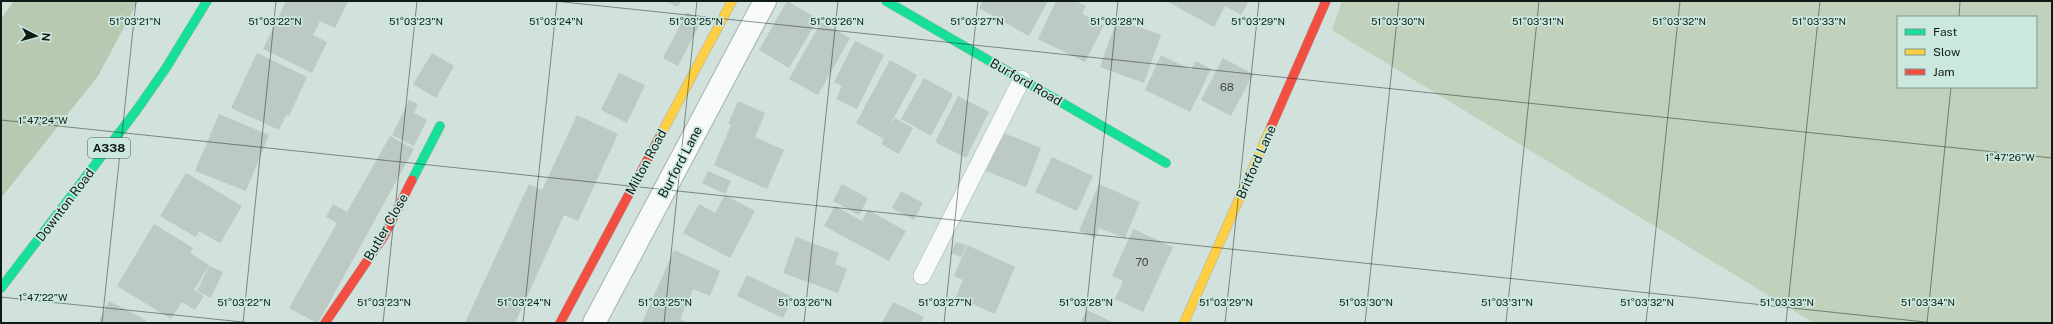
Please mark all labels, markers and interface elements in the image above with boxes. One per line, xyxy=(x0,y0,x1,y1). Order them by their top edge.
text: 51°03'21"N xyxy=(109,15,161,27)
text: 51°03'22"N xyxy=(248,15,302,27)
text: 51°03'23"N xyxy=(389,15,443,27)
text: 51°03'24"N xyxy=(529,15,583,27)
text: 51°03'25"N xyxy=(669,15,723,27)
text: 51°03'26"N xyxy=(810,15,864,27)
text: 51°03'27"N xyxy=(950,15,1004,27)
text: 51°03'28"N xyxy=(1090,15,1144,27)
text: 51°03'29"N xyxy=(1231,15,1285,27)
text: 51°03'30"N xyxy=(1371,15,1425,27)
text: 51°03'31"N xyxy=(1512,15,1564,27)
text: 51°03'32"N xyxy=(1652,15,1706,27)
text: 51°03'33"N xyxy=(1792,15,1846,27)
north arrow xyxy=(16,16,56,56)
legend xyxy=(1897,16,2037,88)
text: Fast xyxy=(1933,25,1958,39)
text: N xyxy=(40,32,52,42)
text: Slow xyxy=(1933,45,1961,59)
street label: Burford Road xyxy=(987,55,1065,109)
text: Jam xyxy=(1933,65,1955,79)
house number: 68 xyxy=(1220,81,1234,93)
text: 1°47'24"W xyxy=(18,114,68,126)
street label: Britford Lane xyxy=(1233,123,1279,201)
street label: Burford Lane xyxy=(655,124,705,200)
street label: Milton Road xyxy=(622,127,670,197)
road number: A338 xyxy=(88,138,130,158)
text: 1°47'26"W xyxy=(1985,151,2035,163)
street label: Downton Road xyxy=(33,166,97,244)
street label: Butler Close xyxy=(361,191,411,263)
house number: 70 xyxy=(1135,256,1149,268)
text: 1°47'22"W xyxy=(18,291,68,303)
text: 51°03'22"N xyxy=(217,296,271,308)
text: 51°03'23"N xyxy=(357,296,411,308)
text: 51°03'24"N xyxy=(497,296,551,308)
text: 51°03'25"N xyxy=(638,296,692,308)
text: 51°03'26"N xyxy=(778,296,832,308)
text: 51°03'27"N xyxy=(918,296,972,308)
text: 51°03'28"N xyxy=(1059,296,1113,308)
text: 51°03'29"N xyxy=(1199,296,1253,308)
text: 51°03'30"N xyxy=(1339,296,1393,308)
text: 51°03'31"N xyxy=(1481,296,1533,308)
text: 51°03'32"N xyxy=(1620,296,1674,308)
text: 51°03'33"N xyxy=(1760,296,1814,308)
text: 51°03'34"N xyxy=(1901,296,1955,308)

